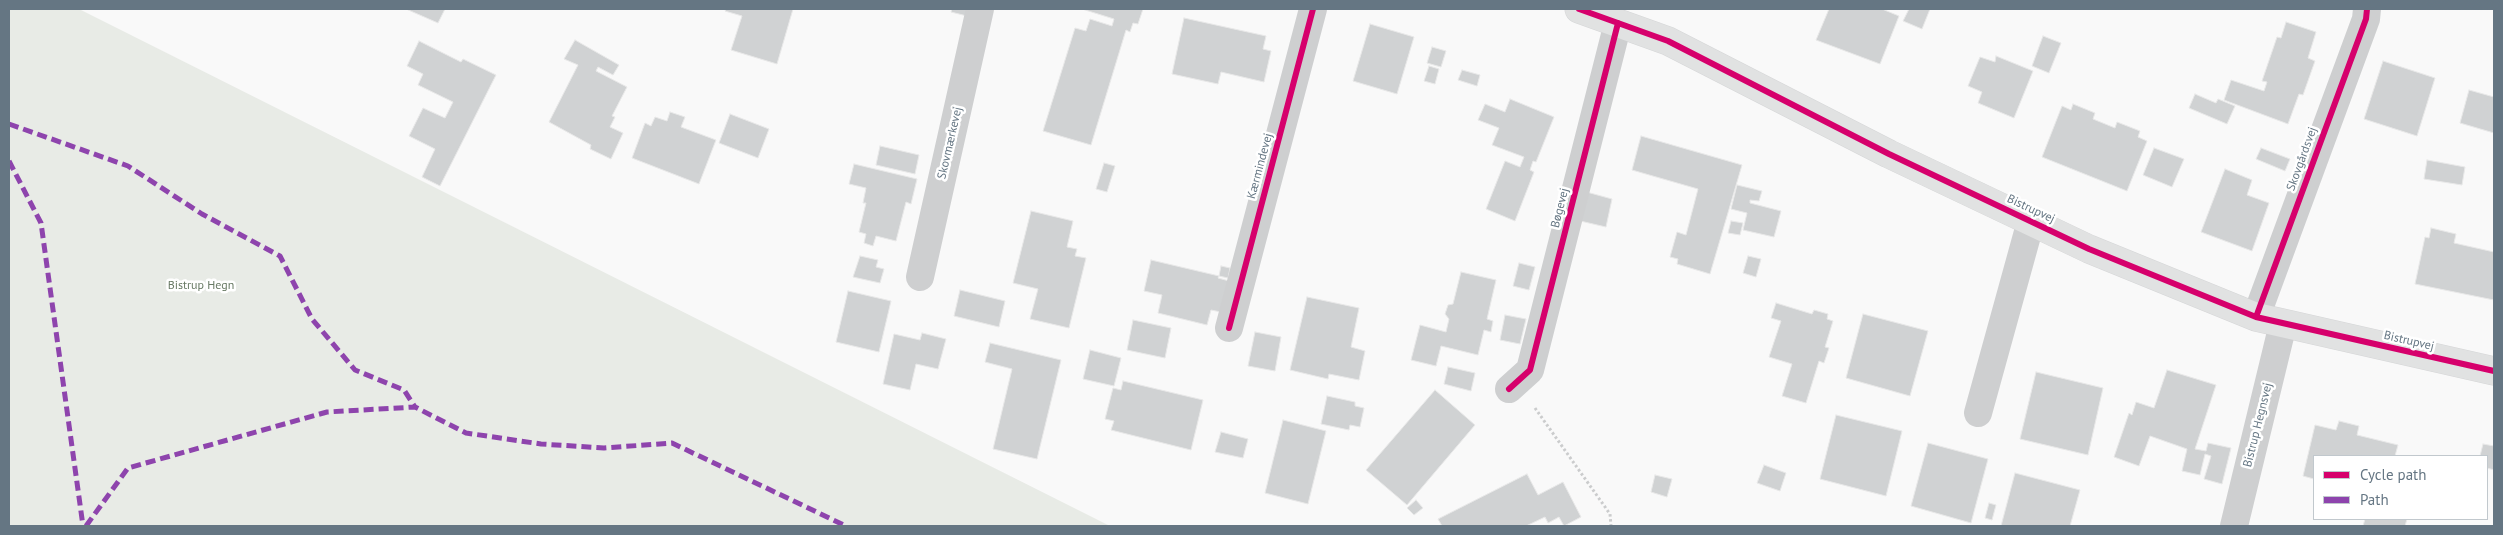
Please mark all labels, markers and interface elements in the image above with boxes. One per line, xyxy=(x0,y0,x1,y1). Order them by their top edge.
street label: Skovmærkevej xyxy=(935,105,965,181)
street label: Skovgårdsvej xyxy=(2284,125,2320,193)
street label: Kærmindevej xyxy=(1244,132,1276,200)
street label: Bøgevej xyxy=(1548,187,1572,229)
street label: Bistrupvej xyxy=(2005,192,2057,226)
park label: Bistrup Hegn xyxy=(168,279,234,293)
street label: Bistrupvej xyxy=(2382,328,2436,354)
street label: Bistrup Hegnsvej xyxy=(2241,381,2275,469)
legend xyxy=(2313,455,2488,520)
text: Cycle path xyxy=(2360,465,2426,484)
text: Path xyxy=(2360,490,2389,509)

